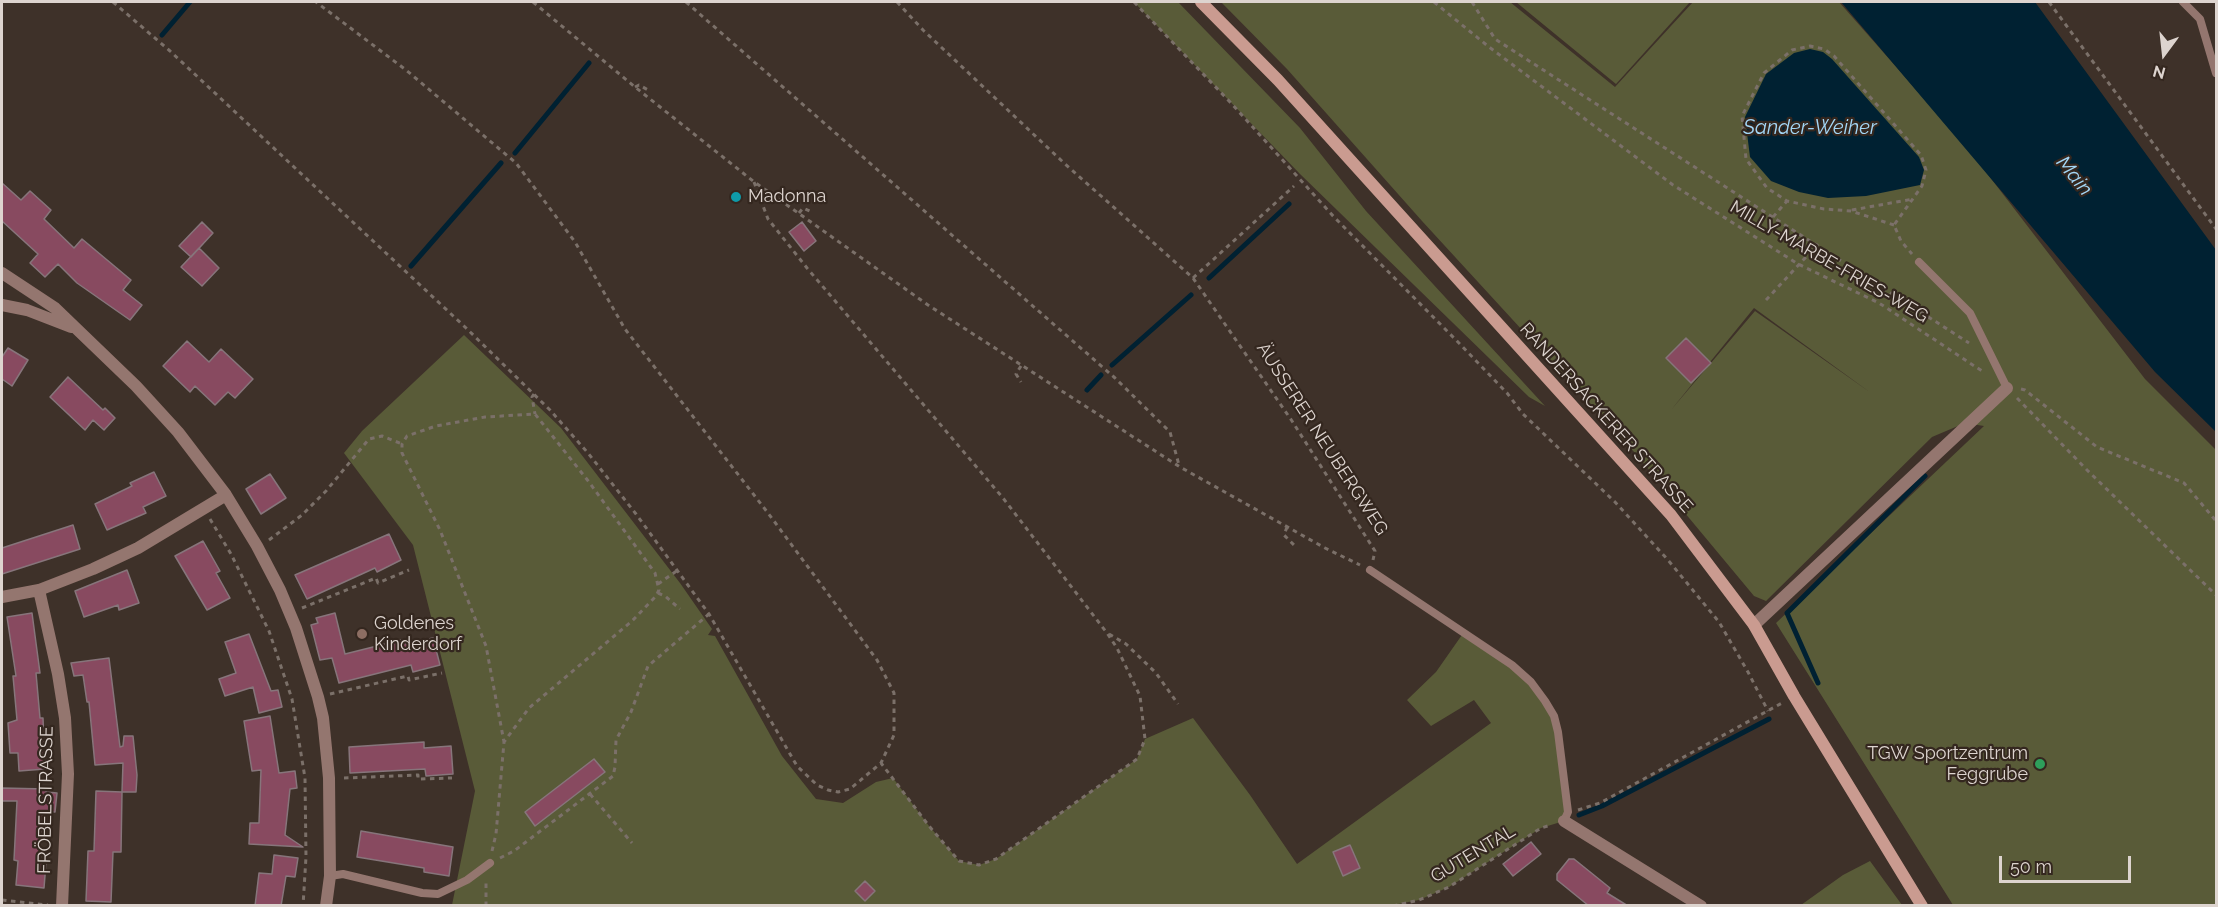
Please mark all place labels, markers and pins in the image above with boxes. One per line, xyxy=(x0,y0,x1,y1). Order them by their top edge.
place label: Madonna xyxy=(748,186,826,208)
marker: Madonna xyxy=(729,190,743,204)
place label: Goldenes Kinderdorf xyxy=(374,613,462,656)
marker: Goldenes Kinderdorf xyxy=(355,627,369,641)
place label: TGW Sportzentrum Feggrube xyxy=(1867,743,2028,786)
marker: TGW Sportzentrum Feggrube xyxy=(2033,757,2047,771)

